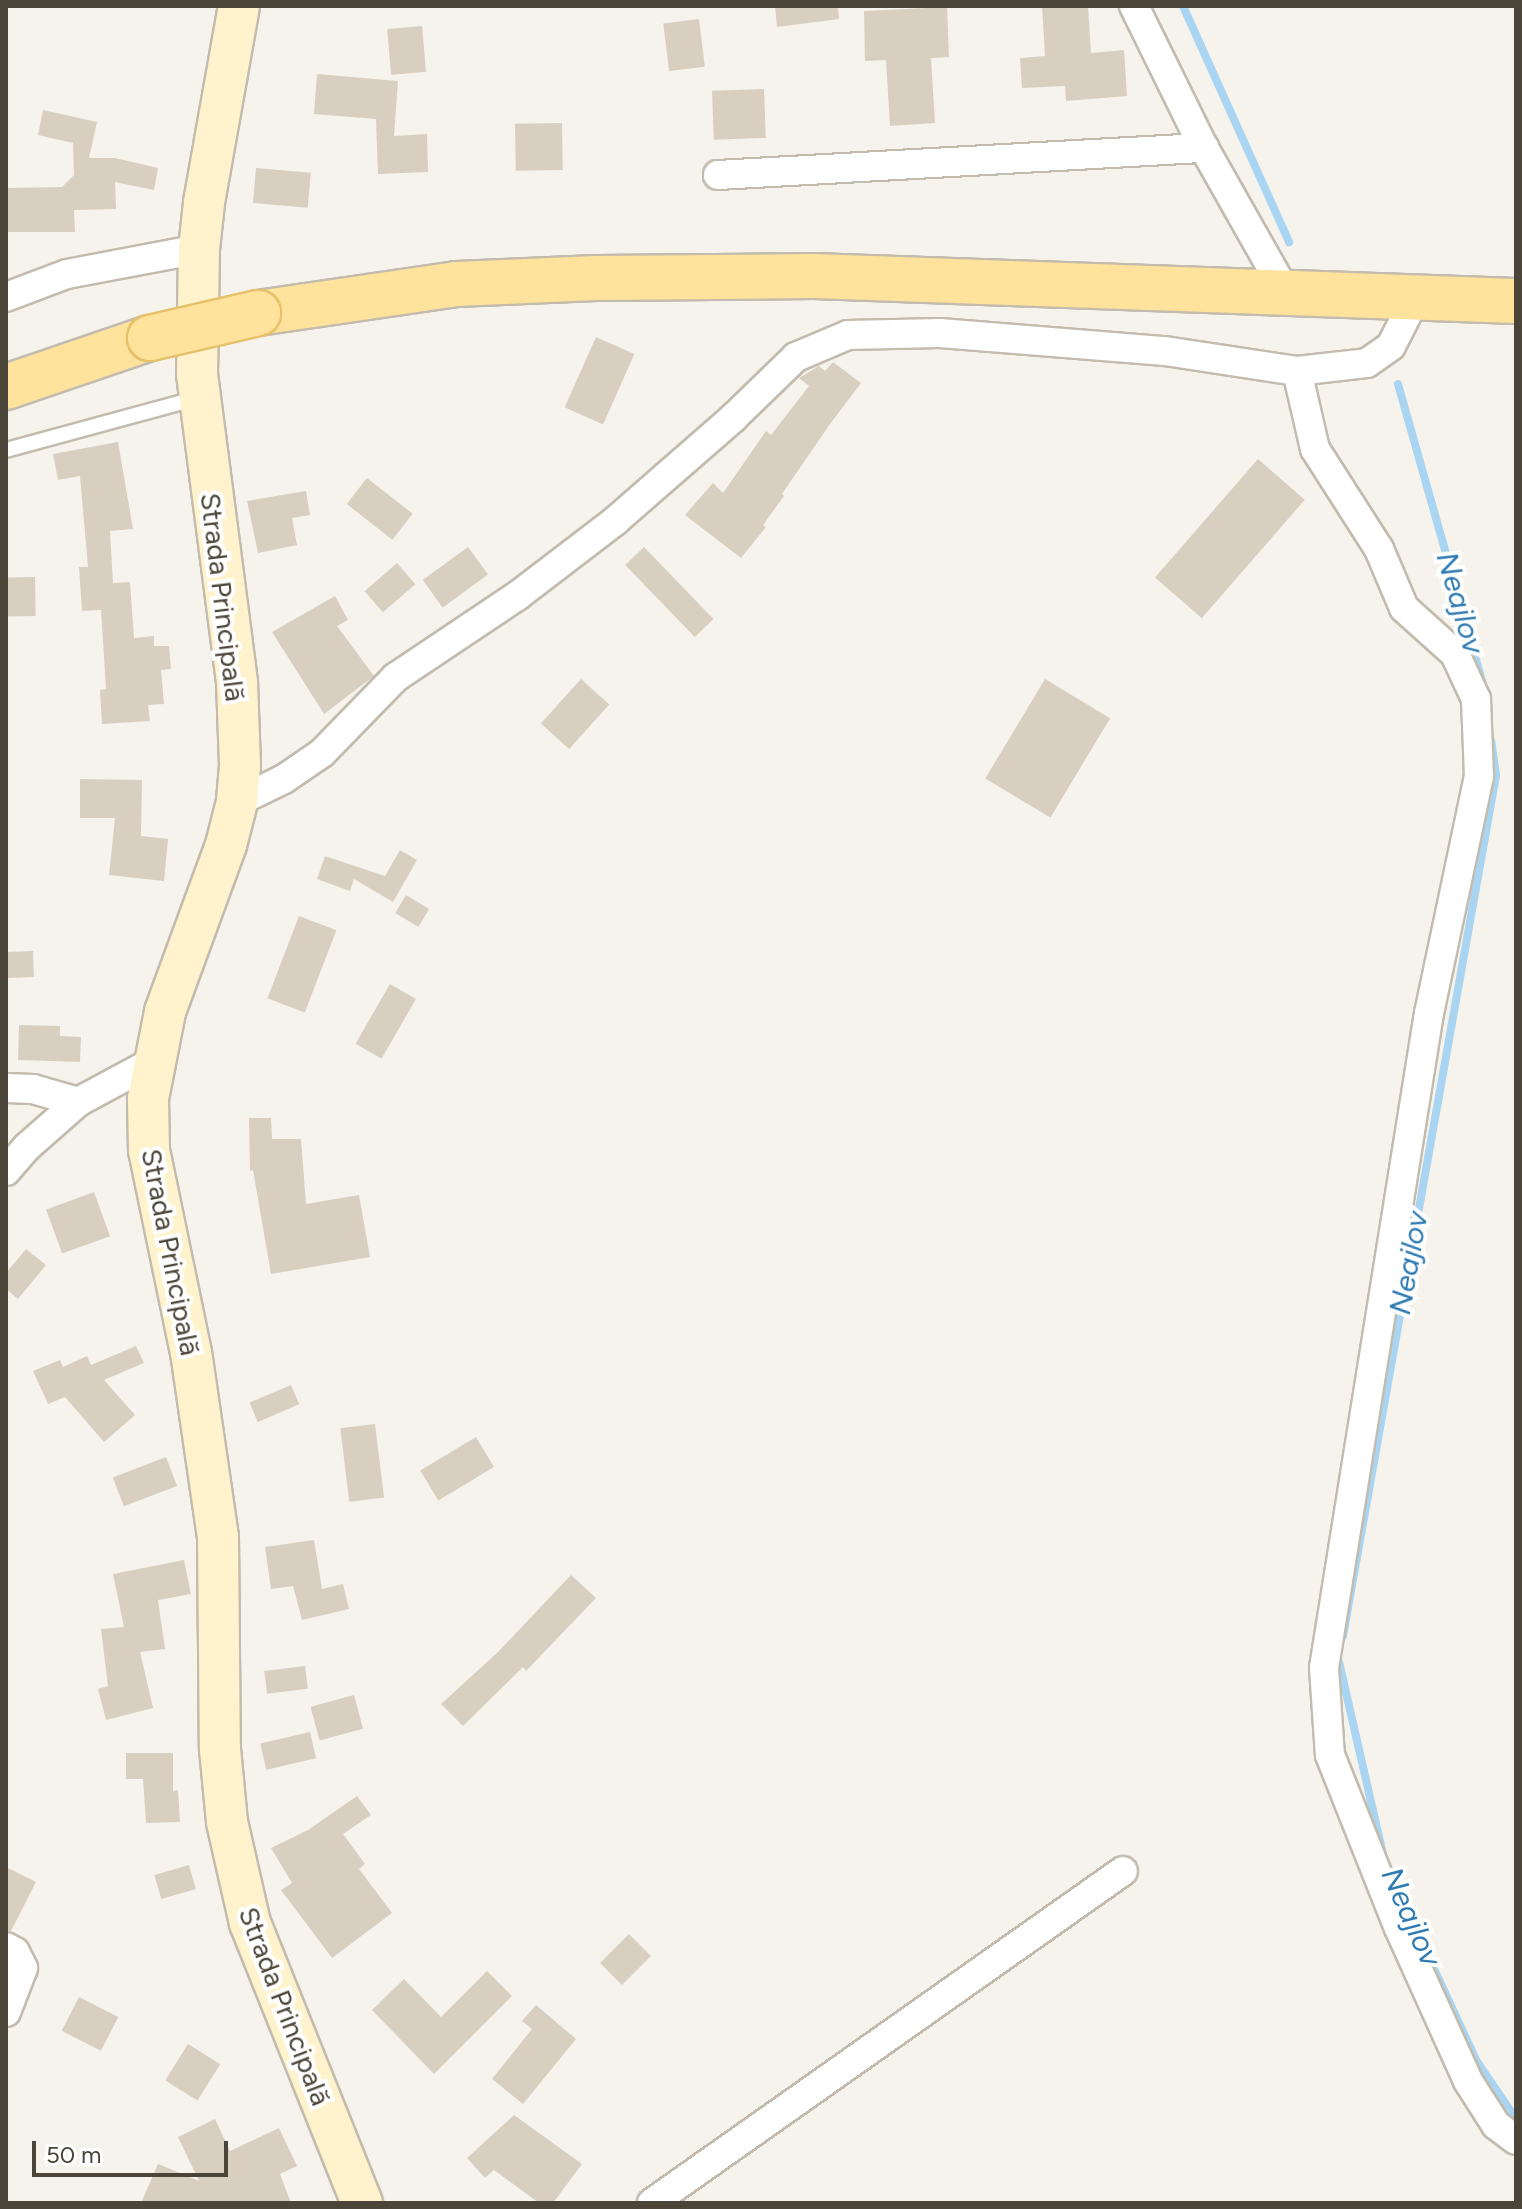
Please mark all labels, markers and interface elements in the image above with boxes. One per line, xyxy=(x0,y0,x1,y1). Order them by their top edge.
street label: Strada Principală xyxy=(194,491,252,703)
water label: Neajlov xyxy=(1428,548,1492,658)
street label: Strada Principală xyxy=(135,1146,207,1358)
water label: Neajlov xyxy=(1382,1209,1436,1317)
water label: Neajlov xyxy=(1373,1862,1449,1972)
street label: Strada Principală xyxy=(232,1902,338,2110)
scale bar xyxy=(36,2125,232,2175)
text: 50 m xyxy=(46,2140,102,2169)

